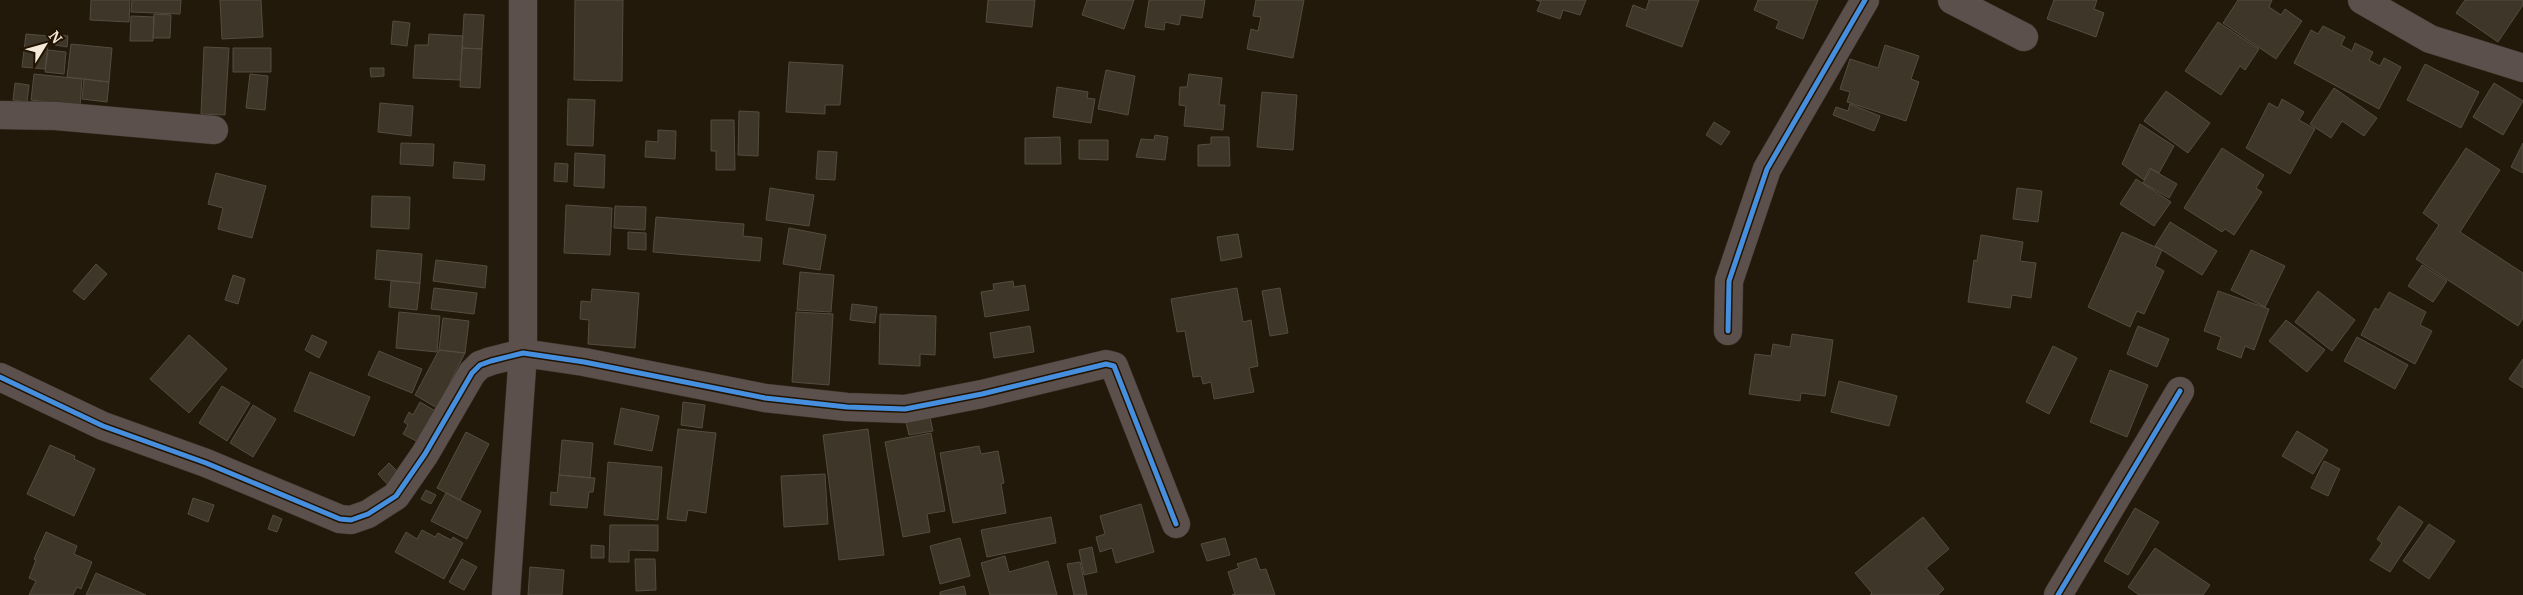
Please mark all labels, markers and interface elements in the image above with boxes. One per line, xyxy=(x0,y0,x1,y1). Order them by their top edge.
north arrow xyxy=(20,20,70,70)
text: N xyxy=(45,27,66,47)

